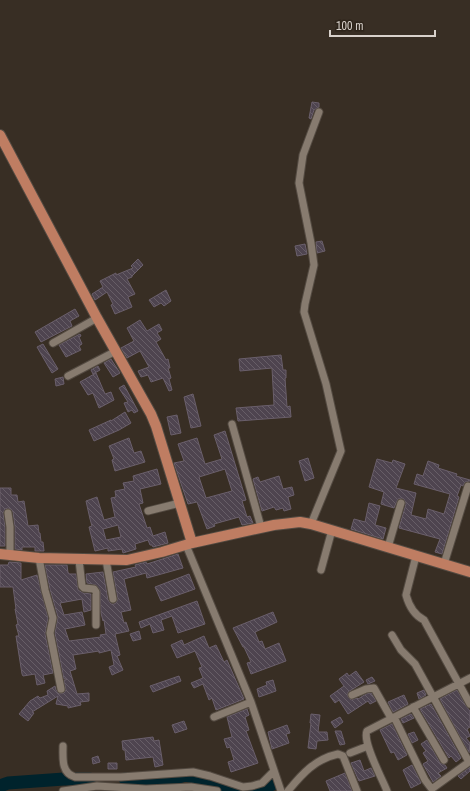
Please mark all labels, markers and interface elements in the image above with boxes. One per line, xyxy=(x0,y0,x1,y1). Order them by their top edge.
scale bar xyxy=(330,12,435,38)
text: 100 m xyxy=(336,18,363,34)

